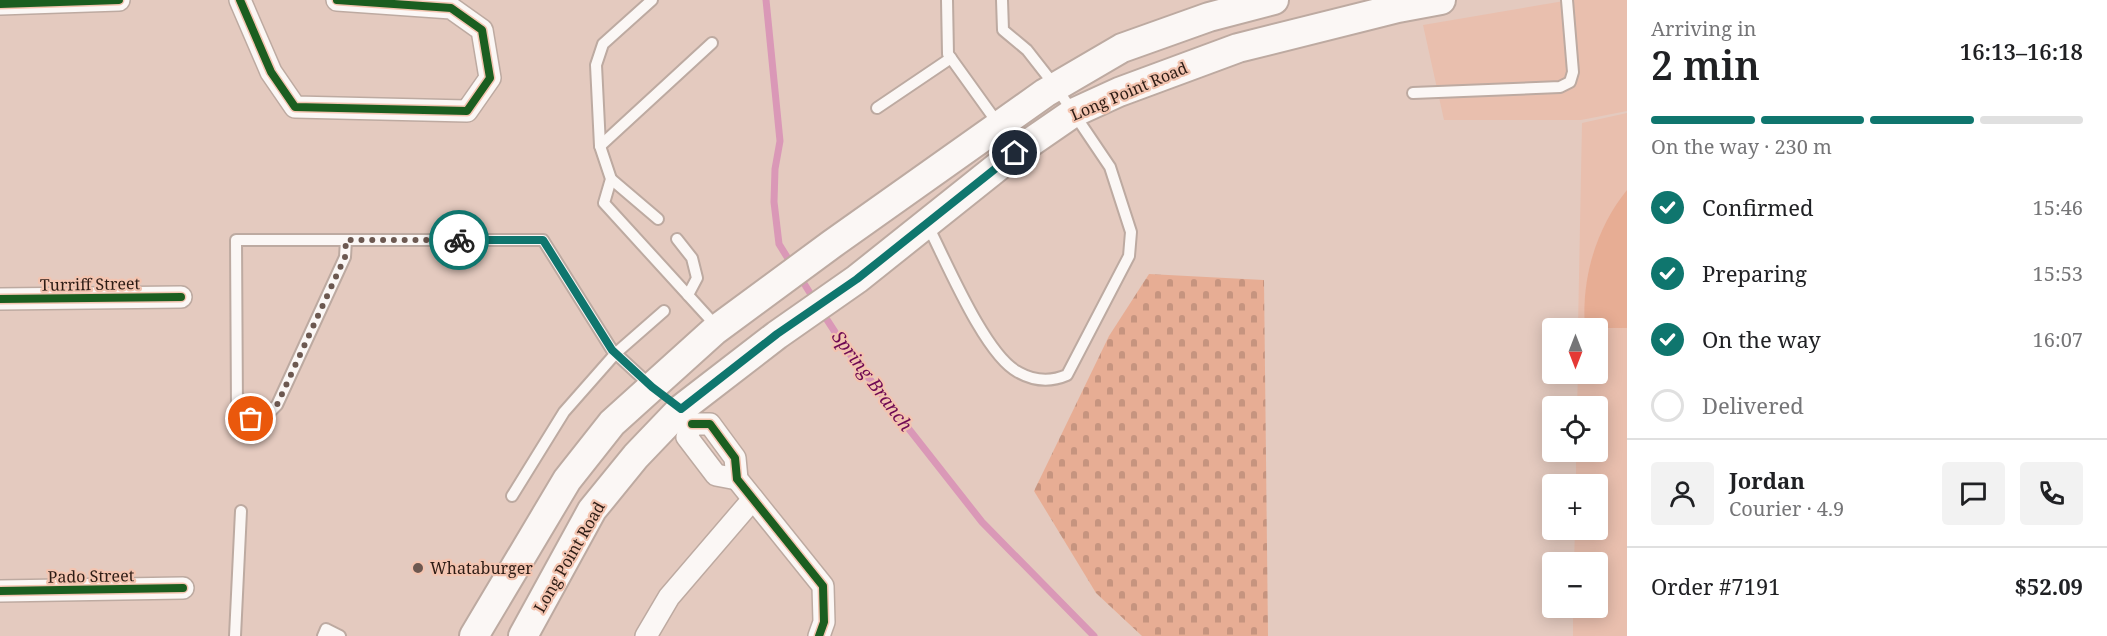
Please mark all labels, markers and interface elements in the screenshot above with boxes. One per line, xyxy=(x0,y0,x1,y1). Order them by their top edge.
text: Arriving in xyxy=(1651,15,1756,42)
text: 16:13–16:18 xyxy=(1960,36,2083,66)
text: 2 min xyxy=(1651,38,1760,91)
street label: Long Point Road xyxy=(1067,56,1191,126)
pin xyxy=(989,127,1040,178)
text: On the way · 230 m xyxy=(1651,133,1832,160)
icon: home xyxy=(998,136,1031,169)
icon: check xyxy=(1651,191,1684,224)
text: Confirmed xyxy=(1702,192,1813,222)
text: 15:46 xyxy=(2033,194,2083,221)
courier xyxy=(429,210,489,270)
icon: bike xyxy=(443,224,476,257)
icon: check xyxy=(1651,257,1684,290)
text: Preparing xyxy=(1702,258,1807,288)
text: 15:53 xyxy=(2033,260,2083,287)
street label: Turriff Street xyxy=(40,272,141,296)
north arrow xyxy=(1542,318,1608,384)
map controls xyxy=(1542,318,1608,618)
icon: check xyxy=(1651,323,1684,356)
text: On the way xyxy=(1702,324,1821,354)
water label: Spring Branch xyxy=(827,325,919,436)
text: 16:07 xyxy=(2033,326,2083,353)
text: Delivered xyxy=(1702,390,1804,420)
pin xyxy=(225,393,276,444)
button: locate xyxy=(1542,396,1608,462)
icon: bag xyxy=(234,402,267,435)
button: person xyxy=(1651,462,1714,525)
button: chat xyxy=(1942,462,2005,525)
button: phone xyxy=(2020,462,2083,525)
text: Jordan xyxy=(1729,465,1805,495)
button: + xyxy=(1542,474,1608,540)
text: Courier · 4.9 xyxy=(1729,495,1844,522)
street label: Long Point Road xyxy=(528,497,610,617)
button: − xyxy=(1542,552,1608,618)
place label: Whataburger xyxy=(430,557,533,579)
marker: Whataburger xyxy=(411,561,425,575)
street label: Pado Street xyxy=(48,564,135,588)
text: Order #7191 xyxy=(1651,571,1781,601)
text: $52.09 xyxy=(2014,571,2083,601)

